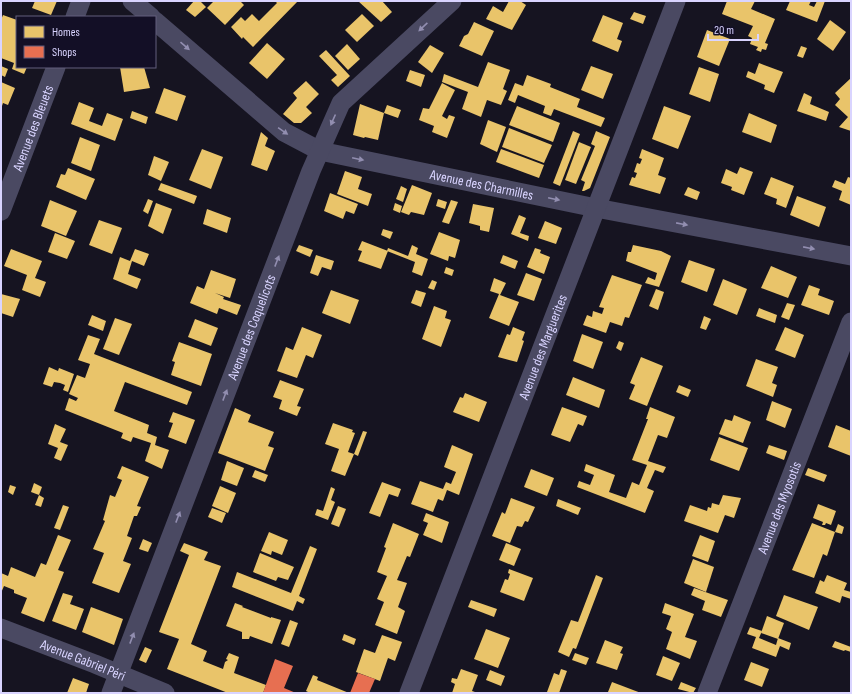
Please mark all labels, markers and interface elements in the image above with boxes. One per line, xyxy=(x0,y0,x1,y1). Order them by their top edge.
legend xyxy=(16,16,156,68)
scale bar xyxy=(708,16,758,42)
one-way arrow xyxy=(418,23,428,32)
text: 20 m xyxy=(714,23,734,38)
text: Homes xyxy=(52,25,80,40)
one-way arrow xyxy=(179,42,190,51)
text: Shops xyxy=(52,45,77,60)
street label: Avenue des Bleuets xyxy=(9,83,57,174)
one-way arrow xyxy=(330,114,337,126)
one-way arrow xyxy=(278,127,289,135)
one-way arrow xyxy=(352,156,364,162)
street label: Avenue des Charmilles xyxy=(427,166,535,204)
one-way arrow xyxy=(548,197,560,203)
one-way arrow xyxy=(675,221,688,227)
one-way arrow xyxy=(803,245,816,251)
one-way arrow xyxy=(274,255,280,267)
street label: Avenue des Coquelicots xyxy=(224,272,280,383)
street label: Avenue des Marguerites xyxy=(515,292,571,403)
one-way arrow xyxy=(222,389,228,401)
street label: Avenue des Myosotis xyxy=(754,459,805,557)
one-way arrow xyxy=(176,510,182,522)
one-way arrow xyxy=(129,632,135,644)
street label: Avenue Gabriel Péri xyxy=(37,636,128,685)

